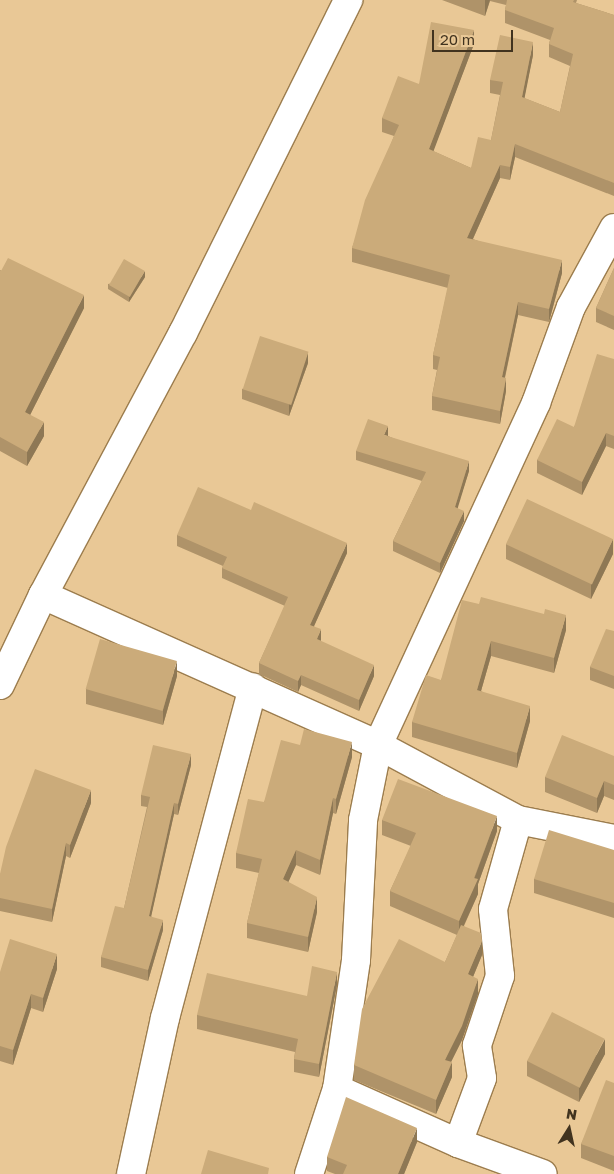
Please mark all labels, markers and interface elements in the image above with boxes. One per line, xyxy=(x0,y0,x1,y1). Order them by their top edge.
scale bar xyxy=(434,20,515,52)
text: 20 m xyxy=(440,30,475,48)
north arrow xyxy=(544,1104,594,1154)
text: N xyxy=(565,1104,578,1123)

